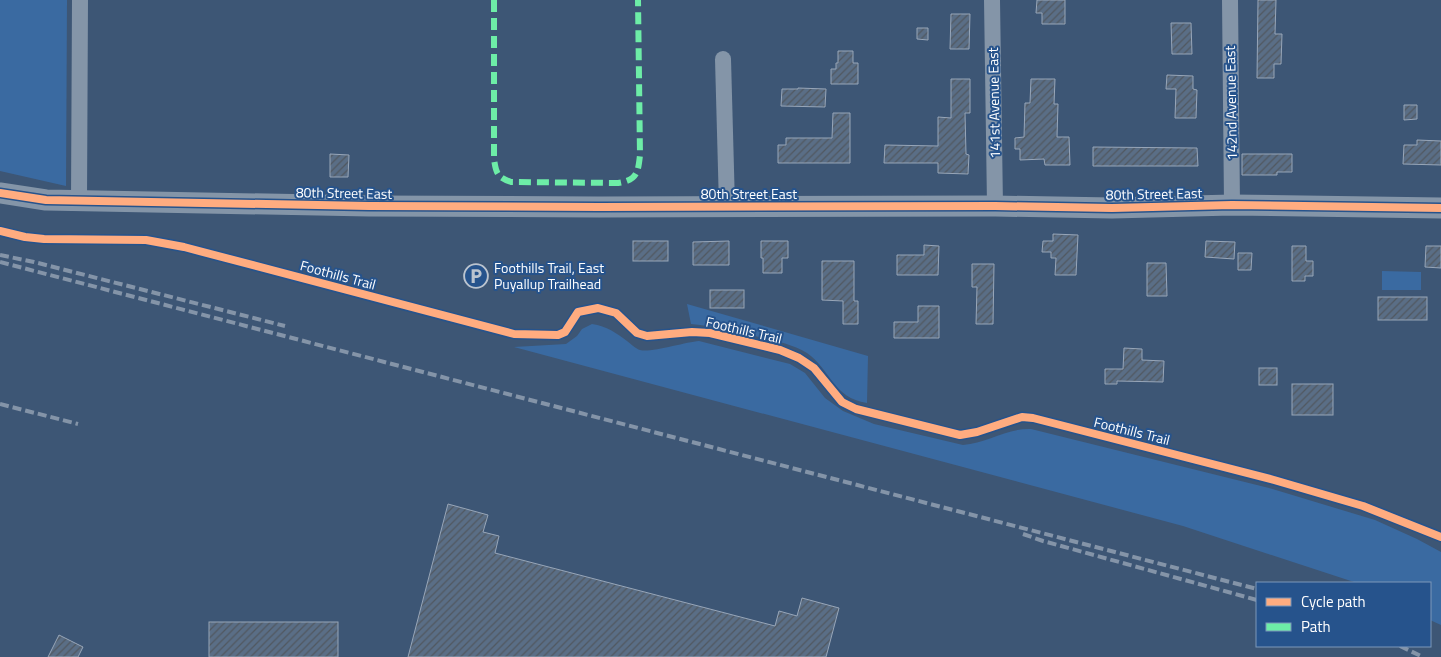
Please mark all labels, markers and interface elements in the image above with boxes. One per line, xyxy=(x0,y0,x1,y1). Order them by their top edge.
street label: 142nd Avenue East xyxy=(1219,45,1242,160)
street label: 141st Avenue East xyxy=(982,47,1005,159)
street label: 80th Street East xyxy=(296,181,393,204)
street label: 80th Street East xyxy=(1106,182,1203,205)
street label: 80th Street East xyxy=(701,183,797,204)
street label: Foothills Trail xyxy=(298,254,378,295)
place label: Foothills Trail, East Puyallup Trailhead xyxy=(494,257,604,294)
parking icon: Foothills Trail, East Puyallup Trailhead xyxy=(463,263,489,289)
street label: Foothills Trail xyxy=(704,311,784,348)
street label: Foothills Trail xyxy=(1092,411,1172,450)
legend xyxy=(1256,582,1431,647)
text: Cycle path xyxy=(1301,590,1366,613)
text: Path xyxy=(1301,615,1331,638)

